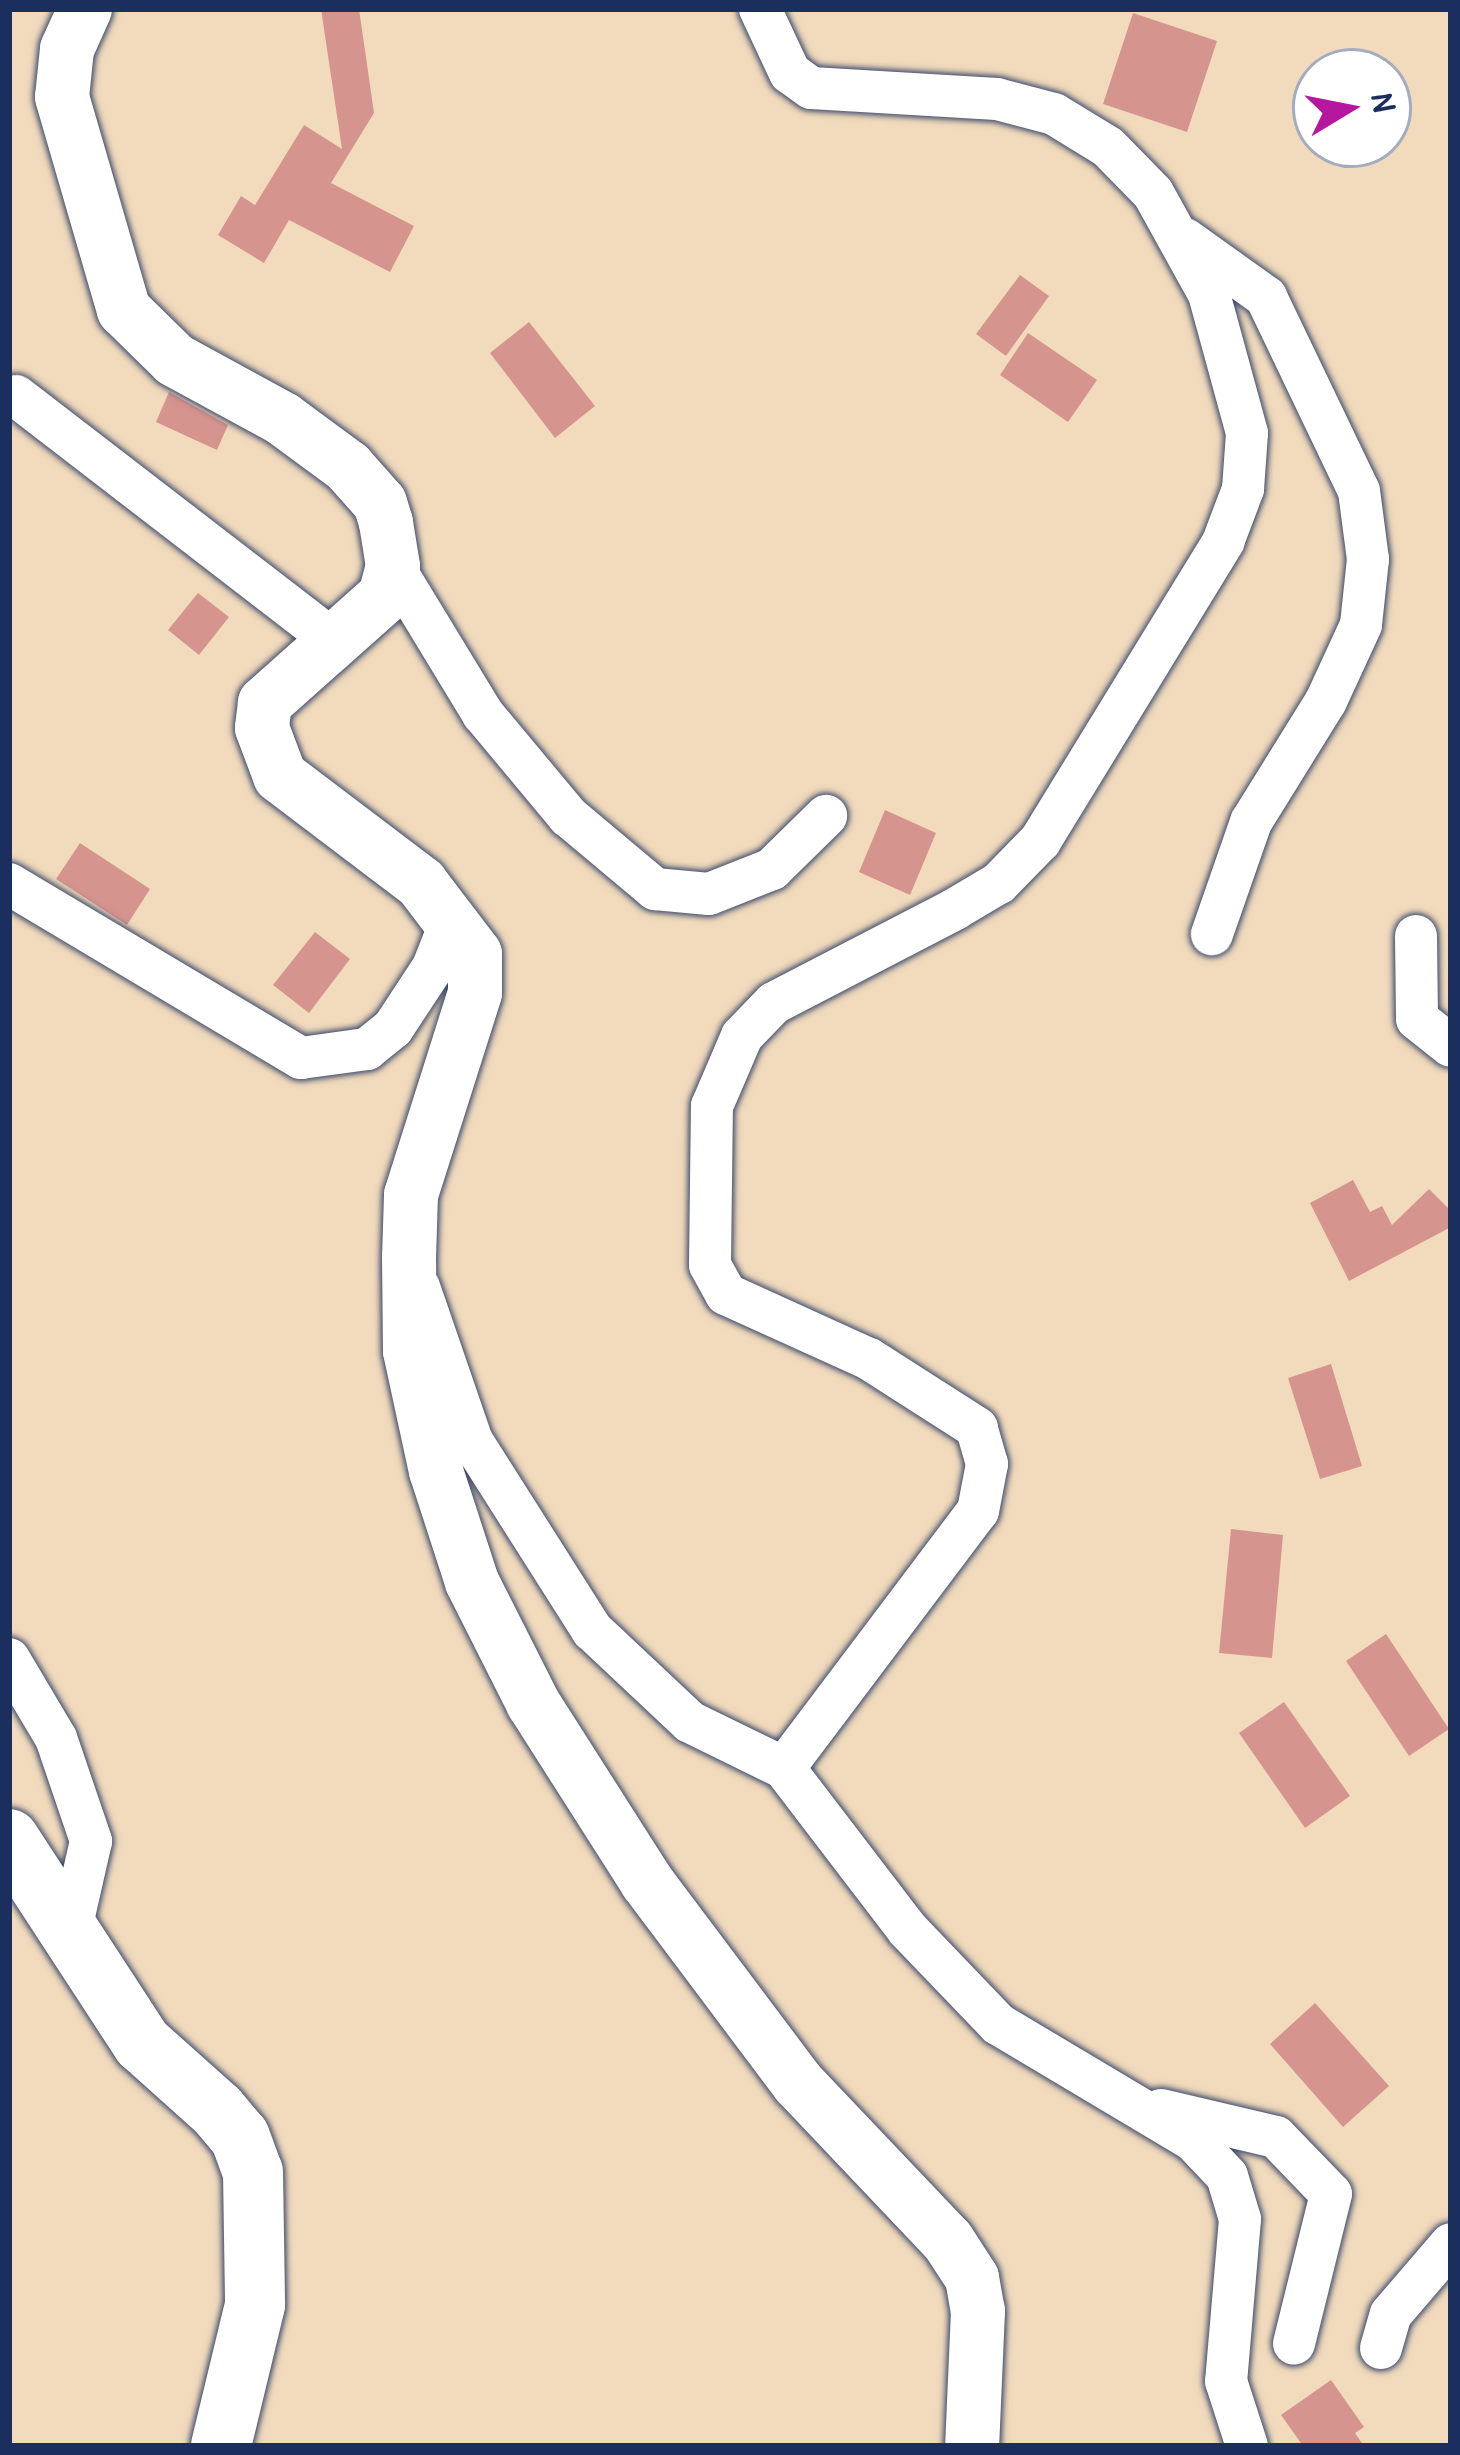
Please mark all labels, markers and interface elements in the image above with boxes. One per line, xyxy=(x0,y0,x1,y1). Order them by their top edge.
north arrow xyxy=(1292,48,1412,168)
text: N xyxy=(1361,90,1408,115)

